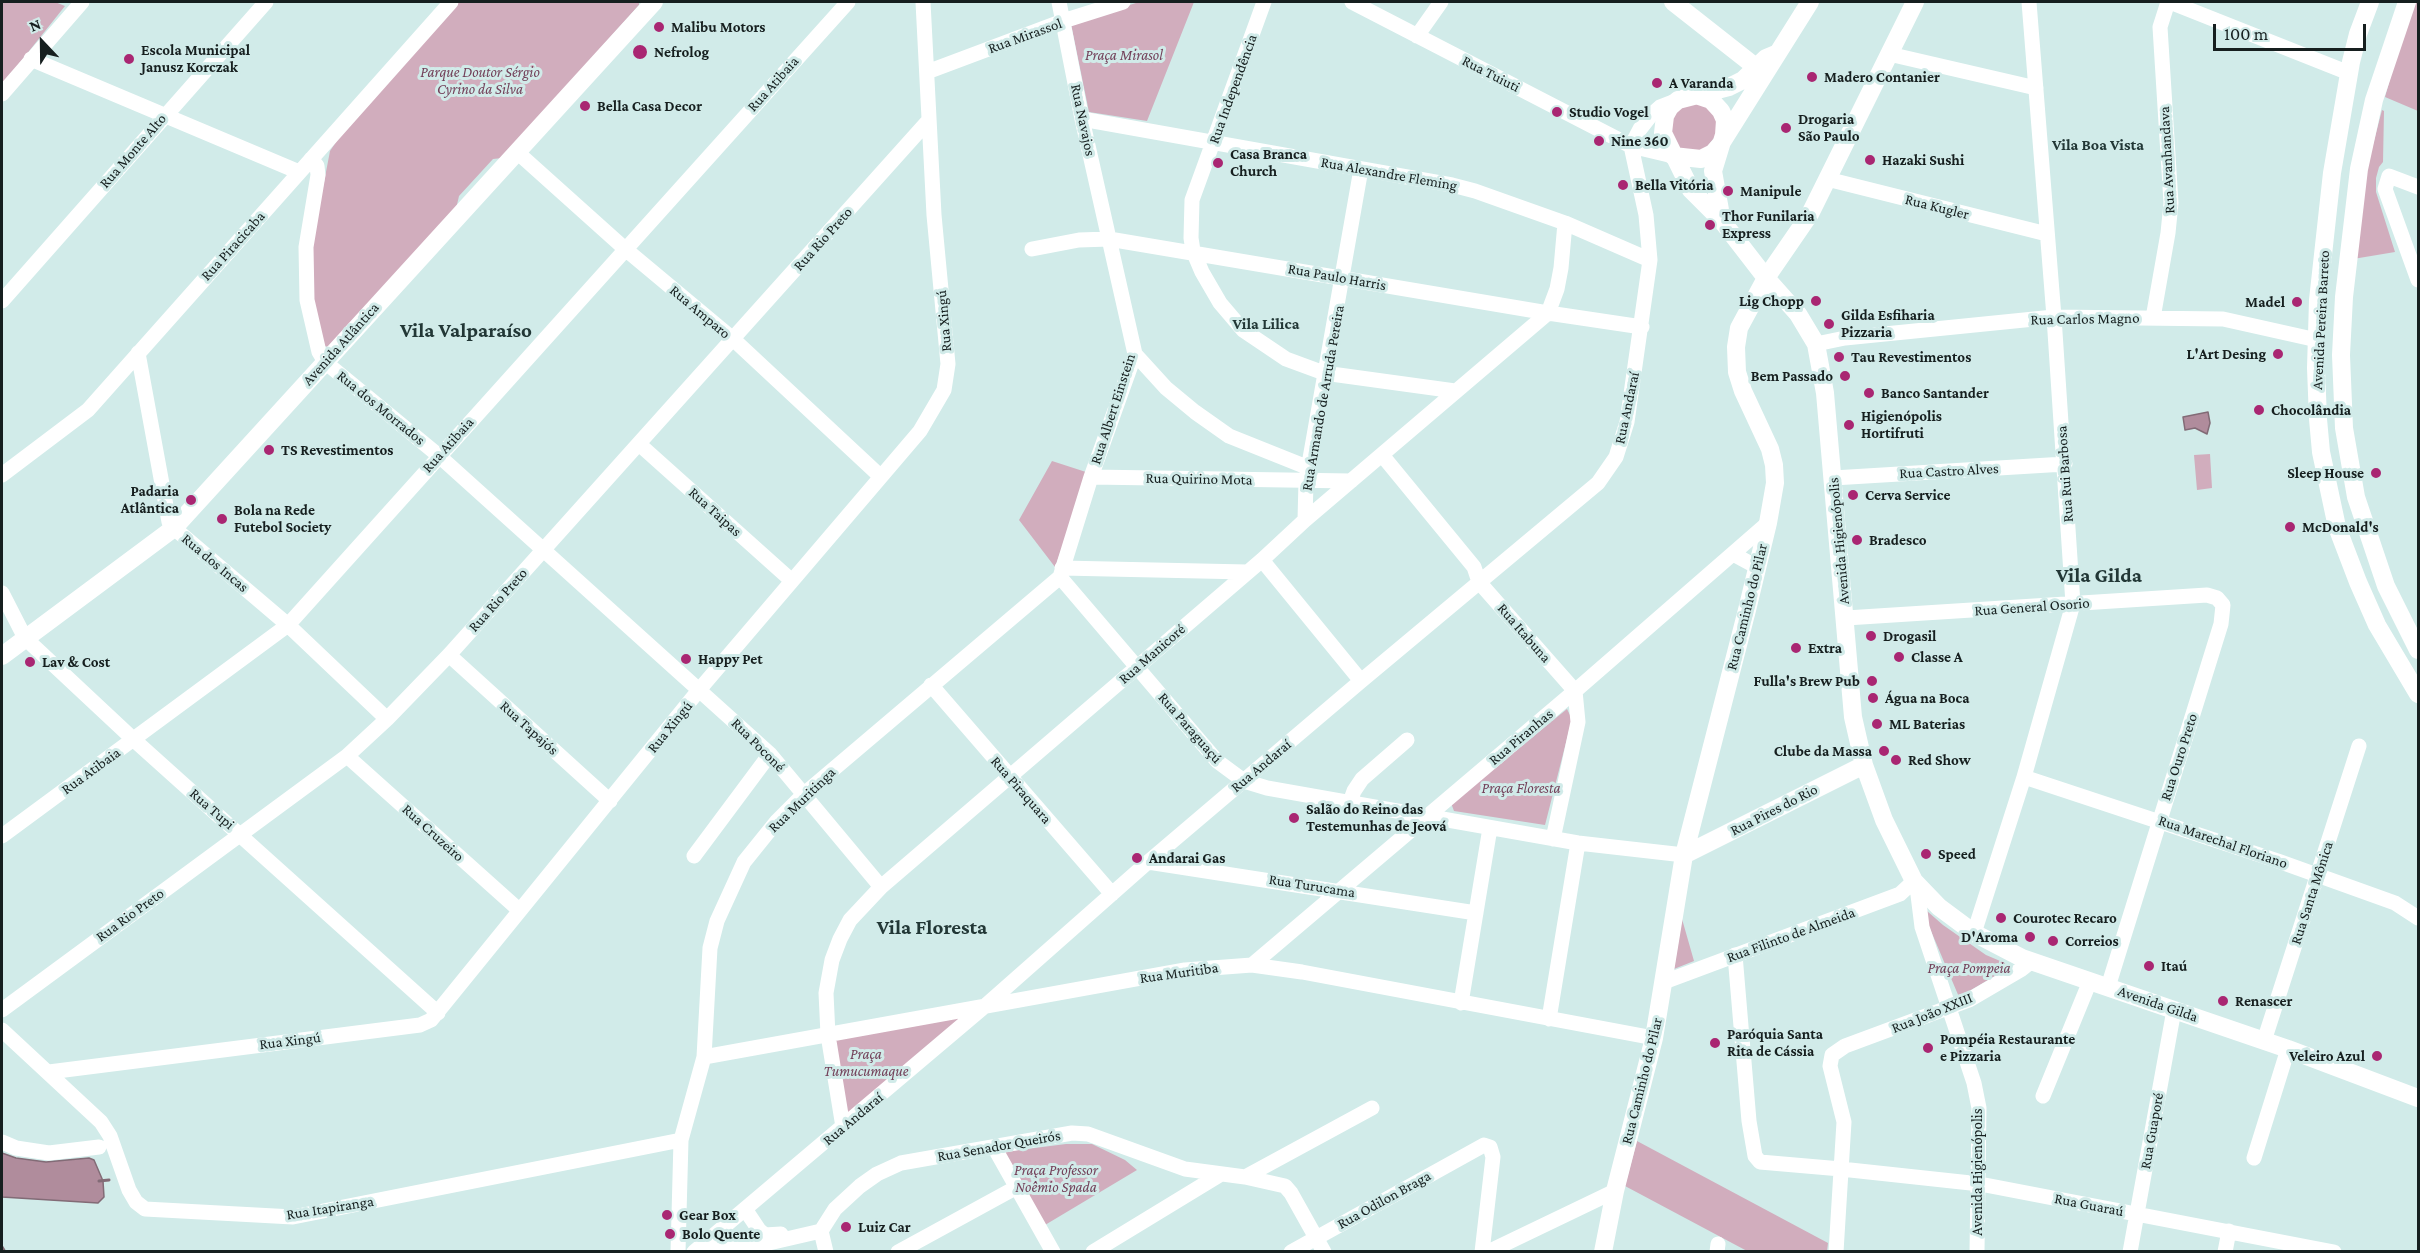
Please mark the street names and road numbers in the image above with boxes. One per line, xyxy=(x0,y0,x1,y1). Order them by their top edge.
street label: Rua Mirassol xyxy=(986,14,1064,58)
street label: Rua Independência xyxy=(1205,32,1261,146)
street label: Rua Atibaia xyxy=(743,52,803,116)
street label: Rua Tuiuti xyxy=(1459,52,1523,96)
street label: Rua Navajos xyxy=(1067,82,1099,158)
street label: Rua Avanhandava xyxy=(2155,106,2179,214)
street label: Rua Monte Alto xyxy=(96,110,170,192)
street label: Rua Alexandre Fleming xyxy=(1319,153,1459,195)
street label: Rua Kugler xyxy=(1903,190,1971,224)
street label: Rua Rio Preto xyxy=(790,203,856,275)
street label: Rua Piracicaba xyxy=(197,208,269,284)
street label: Avenida Pereira Barreto xyxy=(2308,250,2334,390)
street label: Rua Paulo Harris xyxy=(1286,259,1388,295)
street label: Rua Amparo xyxy=(666,281,734,343)
street label: Rua Xingú xyxy=(932,290,956,352)
street label: Avenida Atlântica xyxy=(299,299,383,389)
street label: Rua Armando de Arruda Pereira xyxy=(1298,304,1348,492)
street label: Rua Carlos Magno xyxy=(2030,309,2140,329)
street label: Rua Albert Einstein xyxy=(1087,351,1139,467)
street label: Rua dos Morrados xyxy=(333,367,429,449)
street label: Rua Andaraí xyxy=(1611,370,1643,446)
street label: Rua Atibaia xyxy=(418,413,478,477)
street label: Rua Rui Barbosa xyxy=(2053,425,2077,523)
street label: Rua Castro Alves xyxy=(1899,459,1999,483)
street label: Rua Quirino Mota xyxy=(1145,469,1253,489)
street label: Avenida Higienópolis xyxy=(1824,477,1854,605)
street label: Rua Taipas xyxy=(685,484,745,540)
street label: Rua dos Incas xyxy=(178,530,252,596)
street label: Rua Caminho do Pilar xyxy=(1723,542,1771,672)
street label: Rua Rio Preto xyxy=(465,564,531,636)
street label: Rua General Osorio xyxy=(1974,594,2090,620)
street label: Rua Itabuna xyxy=(1493,600,1555,666)
street label: Rua Manicoré xyxy=(1115,620,1189,688)
street label: Rua Paraguaçú xyxy=(1154,689,1226,767)
street label: Rua Tapajós xyxy=(496,697,562,759)
street label: Rua Xingú xyxy=(644,697,696,757)
street label: Rua Piranhas xyxy=(1485,705,1557,769)
street label: Rua Ouro Preto xyxy=(2156,711,2202,803)
street label: Rua Poconé xyxy=(727,714,789,776)
street label: Rua Andaraí xyxy=(1227,736,1295,796)
street label: Rua Atibaia xyxy=(58,744,124,798)
street label: Rua Piraquara xyxy=(987,752,1055,828)
street label: Rua Muritinga xyxy=(765,763,839,837)
street label: Rua Pires do Rio xyxy=(1727,780,1821,840)
street label: Rua Tupi xyxy=(186,785,238,833)
street label: Rua Cruzeiro xyxy=(398,800,468,866)
street label: Rua Marechal Floriano xyxy=(2156,811,2290,873)
street label: Rua Santa Mônica xyxy=(2287,839,2337,947)
street label: Rua Turucama xyxy=(1267,870,1357,902)
street label: Rua Rio Preto xyxy=(92,884,168,946)
street label: Rua Filinto de Almeida xyxy=(1724,903,1858,967)
street label: Rua Muritiba xyxy=(1139,959,1219,987)
street label: Avenida Gilda xyxy=(2116,982,2200,1026)
street label: Rua João XXIII xyxy=(1889,989,1975,1037)
street label: Rua Caminho do Pilar xyxy=(1618,1016,1666,1146)
street label: Rua Xingú xyxy=(258,1028,322,1054)
street label: Rua Andaraí xyxy=(819,1089,887,1149)
street label: Rua Guaporé xyxy=(2136,1091,2168,1171)
street label: Avenida Higienópolis xyxy=(1968,1108,1986,1236)
street label: Rua Senador Queirós xyxy=(936,1126,1062,1166)
street label: Rua Odilon Braga xyxy=(1334,1167,1434,1233)
street label: Rua Guaraú xyxy=(2053,1189,2125,1221)
street label: Rua Itapiranga xyxy=(285,1192,375,1224)

